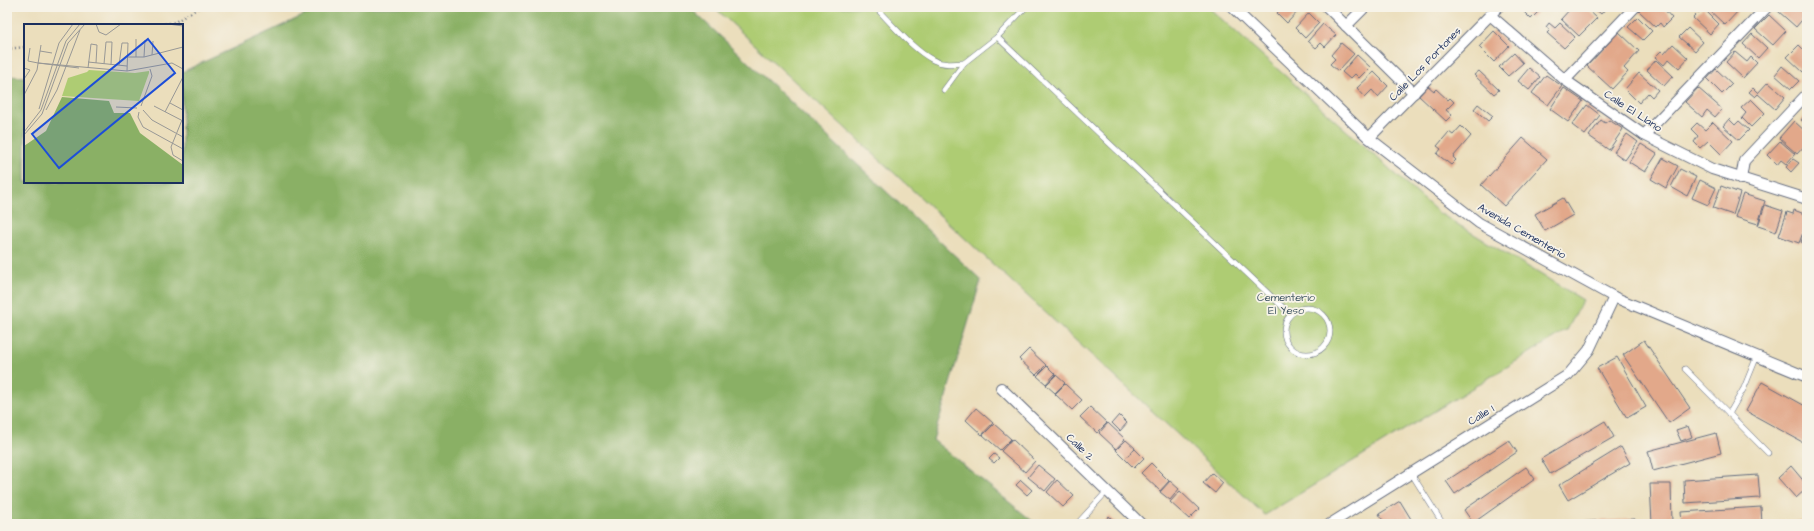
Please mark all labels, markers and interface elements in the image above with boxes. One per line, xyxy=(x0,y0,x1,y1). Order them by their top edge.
street label: Calle Los Portones xyxy=(1386,23,1465,104)
inset map xyxy=(24,24,183,183)
street label: Calle El Llano xyxy=(1601,87,1666,136)
street label: Avenida Cementerio xyxy=(1475,200,1570,263)
park label: Cementerio El Yeso xyxy=(1257,290,1316,318)
street label: Calle 1 xyxy=(1465,401,1498,429)
street label: Calle 2 xyxy=(1063,430,1098,465)

